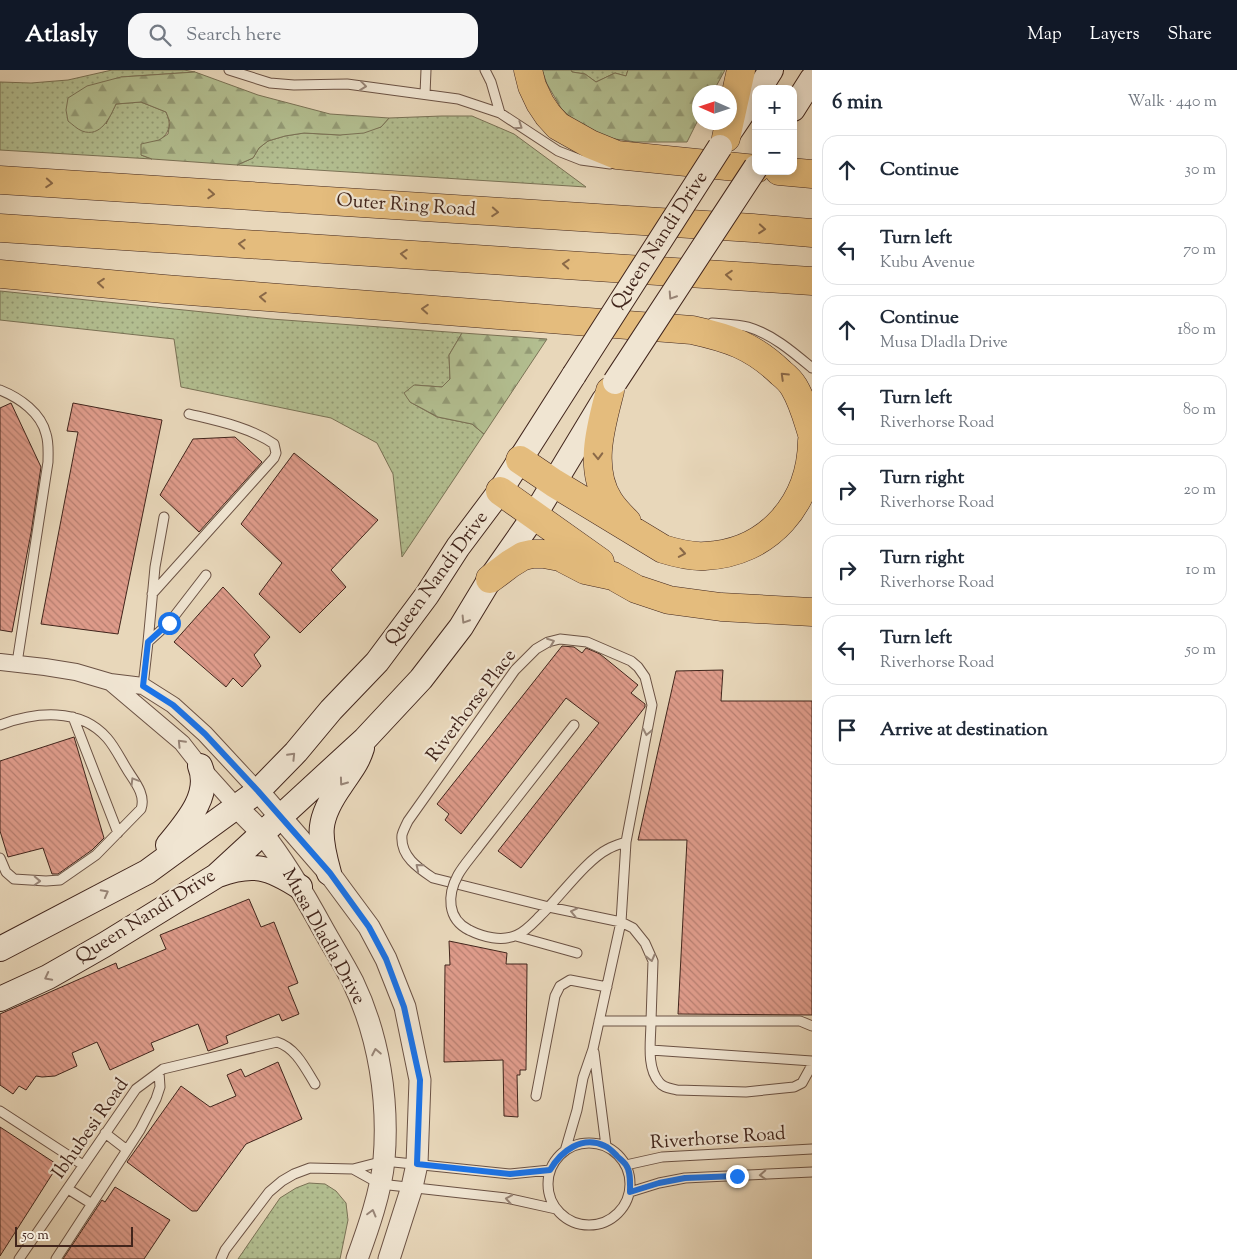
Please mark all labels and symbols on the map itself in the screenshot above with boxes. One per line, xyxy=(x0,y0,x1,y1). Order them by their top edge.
one-way arrow xyxy=(359,80,367,91)
north arrow xyxy=(692,85,737,130)
one-way arrow xyxy=(513,120,522,129)
street label: Queen Nandi Drive xyxy=(605,166,715,316)
one-way arrow xyxy=(45,178,53,189)
one-way arrow xyxy=(207,188,215,199)
street label: Outer Ring Road xyxy=(335,188,477,224)
one-way arrow xyxy=(492,206,500,217)
one-way arrow xyxy=(758,223,766,234)
one-way arrow xyxy=(238,238,246,249)
one-way arrow xyxy=(400,248,408,259)
one-way arrow xyxy=(562,259,570,270)
one-way arrow xyxy=(724,269,732,280)
one-way arrow xyxy=(97,278,105,289)
one-way arrow xyxy=(259,291,267,302)
one-way arrow xyxy=(669,291,678,300)
one-way arrow xyxy=(421,304,429,315)
one-way arrow xyxy=(781,373,790,382)
one-way arrow xyxy=(593,452,604,460)
street label: Queen Nandi Drive xyxy=(379,506,495,652)
one-way arrow xyxy=(678,548,686,558)
route start xyxy=(158,612,181,635)
one-way arrow xyxy=(462,615,471,624)
one-way arrow xyxy=(546,638,555,648)
street label: Riverhorse Place xyxy=(421,644,523,768)
one-way arrow xyxy=(642,727,652,736)
one-way arrow xyxy=(178,739,187,748)
one-way arrow xyxy=(286,753,295,762)
one-way arrow xyxy=(341,776,349,785)
one-way arrow xyxy=(130,777,140,786)
street label: Queen Nandi Drive xyxy=(71,863,221,971)
street label: Musa Dladla Drive xyxy=(274,864,372,1010)
one-way arrow xyxy=(416,865,425,873)
one-way arrow xyxy=(34,876,41,886)
one-way arrow xyxy=(99,889,108,899)
one-way arrow xyxy=(569,908,578,918)
one-way arrow xyxy=(645,954,656,963)
one-way arrow xyxy=(44,971,53,981)
one-way arrow xyxy=(372,1048,382,1056)
street label: Ibhubesi Road xyxy=(46,1073,136,1185)
street label: Riverhorse Road xyxy=(649,1121,787,1157)
route end xyxy=(726,1165,749,1188)
one-way arrow xyxy=(759,1169,767,1180)
one-way arrow xyxy=(504,1194,513,1204)
one-way arrow xyxy=(366,1208,377,1217)
scale bar xyxy=(15,1224,132,1247)

